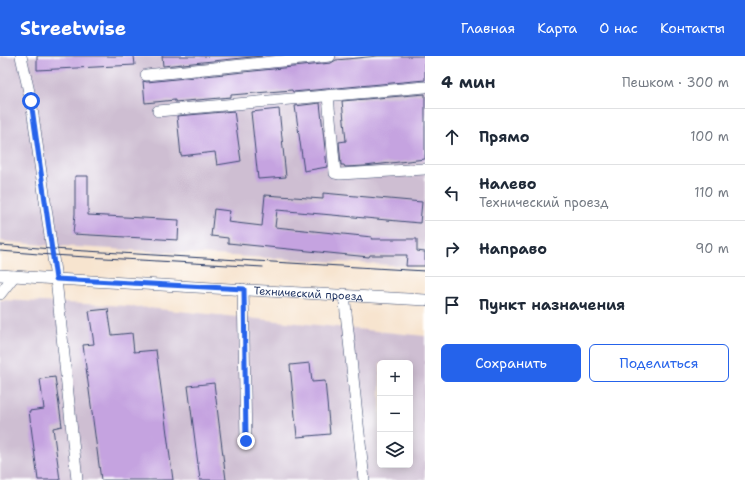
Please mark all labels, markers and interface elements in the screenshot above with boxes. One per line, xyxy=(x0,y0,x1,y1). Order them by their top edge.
text: Streetwise xyxy=(20,16,126,41)
text: Главная xyxy=(461,19,515,37)
text: Карта xyxy=(537,19,577,37)
text: О нас xyxy=(599,19,638,37)
text: Контакты xyxy=(660,19,725,37)
text: 4 мин xyxy=(441,71,496,93)
text: Пешком · 300 m xyxy=(622,74,729,91)
route start xyxy=(22,92,40,110)
icon: ahead xyxy=(441,126,463,148)
text: Прямо xyxy=(479,127,529,147)
text: 100 m xyxy=(690,128,729,145)
text: Налево xyxy=(479,174,537,194)
icon: left xyxy=(441,182,463,204)
text: 110 m xyxy=(694,184,729,201)
text: Технический проезд xyxy=(479,194,608,211)
icon: right xyxy=(441,238,463,260)
text: Направо xyxy=(479,239,547,259)
text: 90 m xyxy=(695,240,729,257)
street label: Технический проезд xyxy=(253,283,364,304)
icon: arrive xyxy=(441,294,463,316)
text: Пункт назначения xyxy=(479,295,625,315)
button: Сохранить xyxy=(441,344,581,382)
button: Поделиться xyxy=(589,344,729,382)
map controls xyxy=(377,360,413,468)
button: + xyxy=(377,360,413,396)
button: − xyxy=(377,396,413,432)
route end xyxy=(237,432,255,450)
button: layers xyxy=(377,432,413,468)

